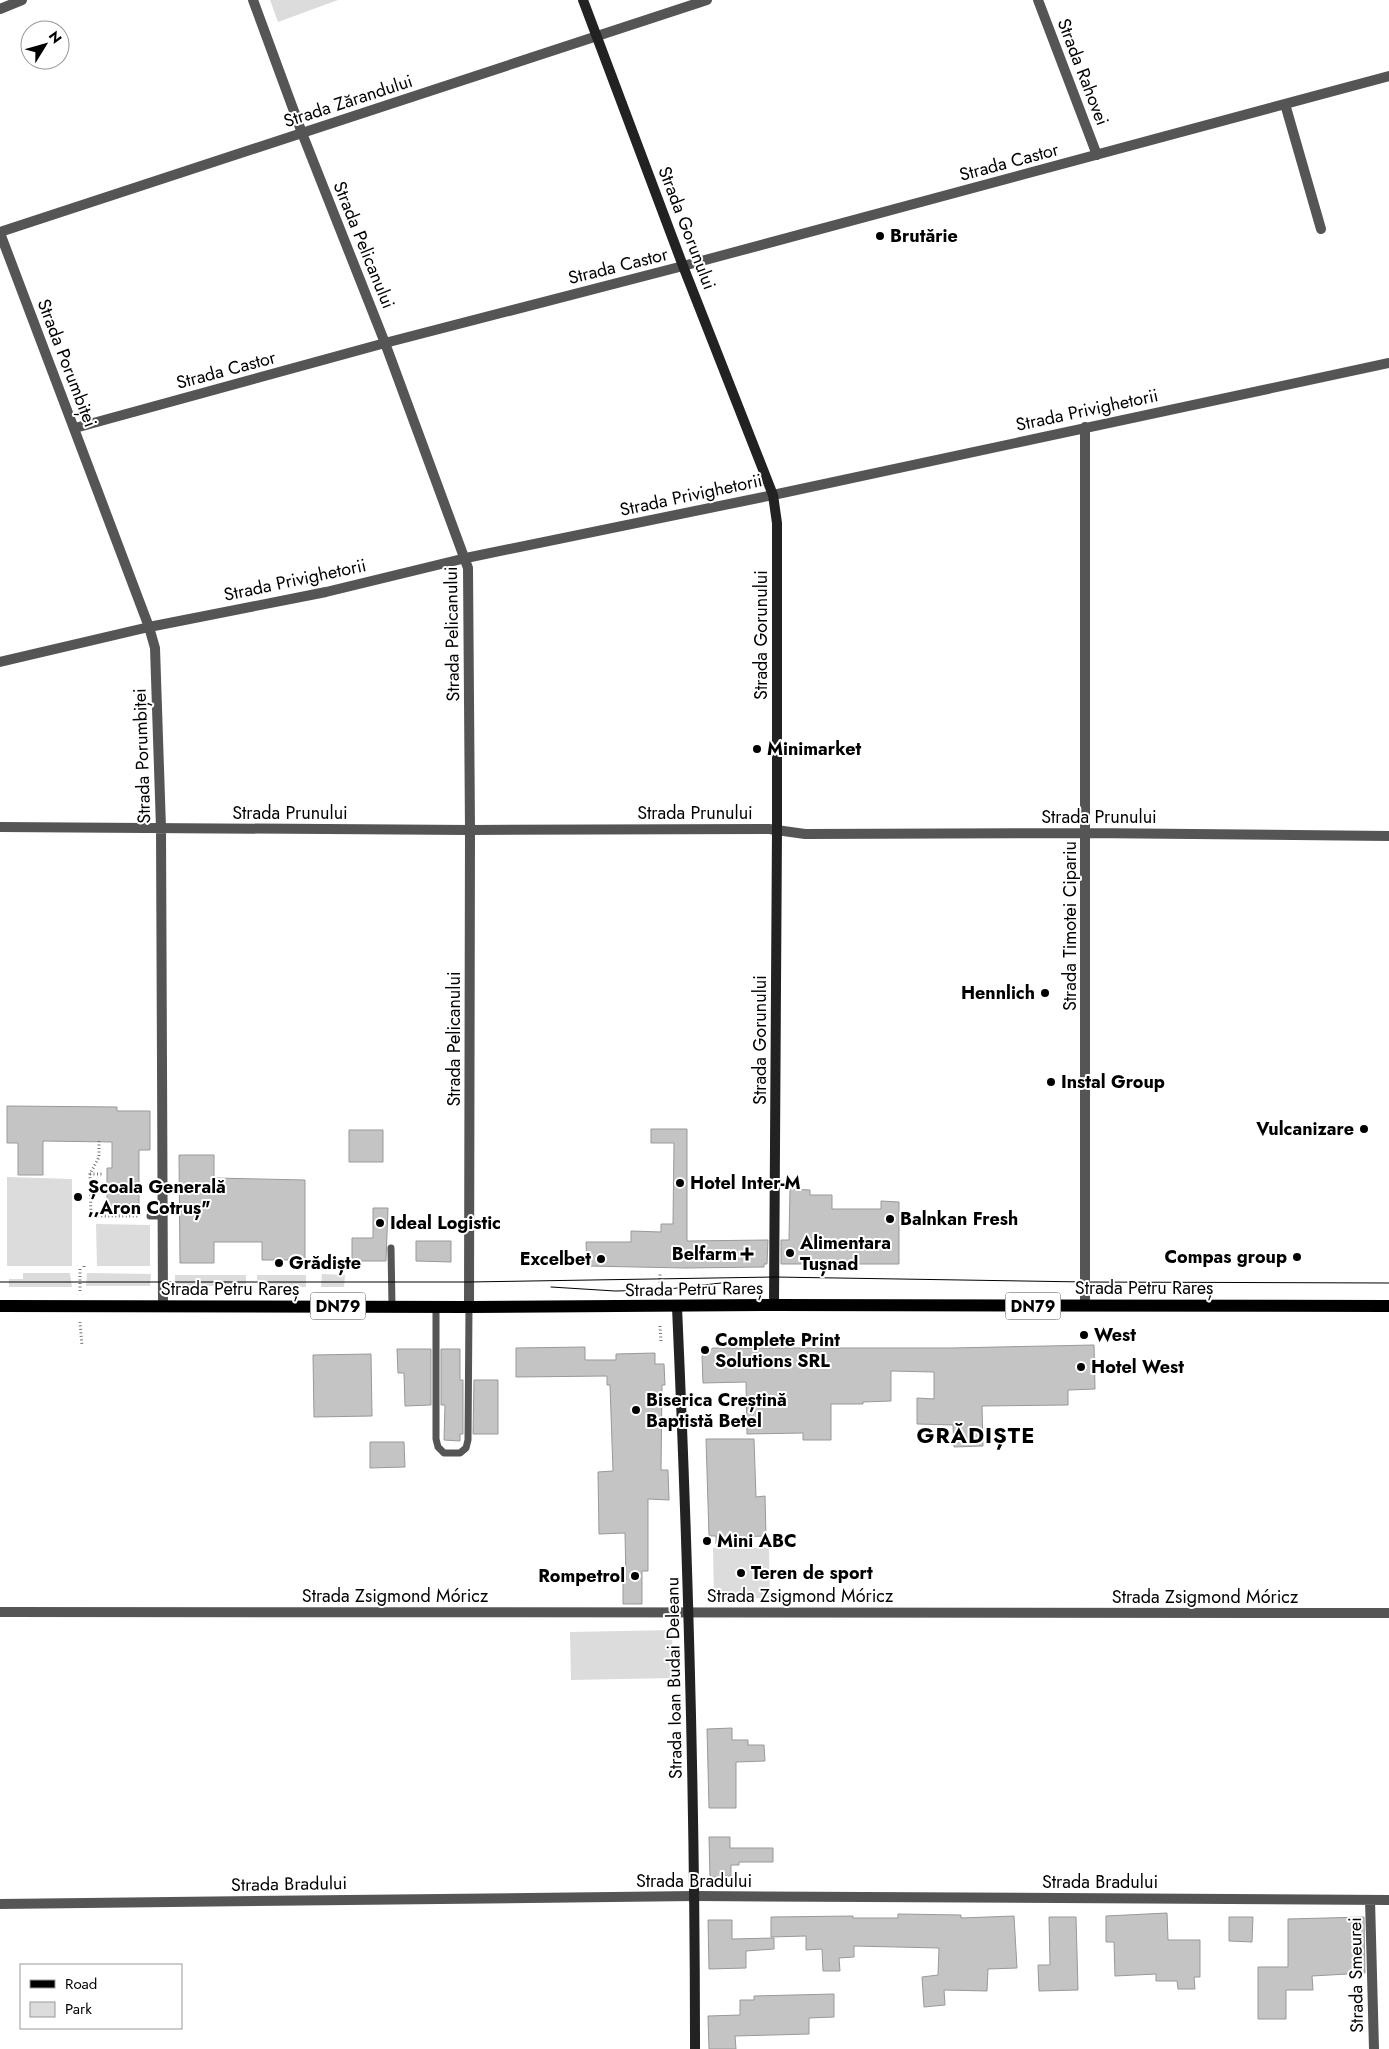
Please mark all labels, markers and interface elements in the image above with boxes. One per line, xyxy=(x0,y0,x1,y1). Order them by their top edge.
street label: Strada Rahovei xyxy=(1051,15,1115,129)
north arrow xyxy=(20,20,70,70)
text: N xyxy=(44,27,67,48)
street label: Strada Zărandului xyxy=(280,68,416,134)
street label: Strada Castor xyxy=(956,136,1062,188)
street label: Strada Gorunului xyxy=(652,163,722,293)
street label: Strada Pelicanului xyxy=(327,177,401,313)
place label: Brutărie xyxy=(890,223,958,249)
marker: Brutărie xyxy=(874,230,886,242)
street label: Strada Castor xyxy=(565,241,671,291)
street label: Strada Porumbiței xyxy=(31,295,103,431)
street label: Strada Castor xyxy=(173,344,279,396)
street label: Strada Privighetorii xyxy=(1013,382,1161,438)
street label: Strada Privighetorii xyxy=(617,467,765,523)
street label: Strada Privighetorii xyxy=(221,552,369,608)
street label: Strada Pelicanului xyxy=(438,566,466,702)
street label: Strada Gorunului xyxy=(748,570,774,700)
street label: Strada Porumbiței xyxy=(127,688,157,824)
place label: Minimarket xyxy=(767,736,862,762)
marker: Minimarket xyxy=(751,743,763,755)
street label: Strada Prunului xyxy=(232,800,348,826)
street label: Strada Prunului xyxy=(637,800,753,826)
street label: Strada Prunului xyxy=(1041,804,1157,830)
street label: Strada Timotei Cipariu xyxy=(1057,841,1083,1011)
street label: Strada Pelicanului xyxy=(441,971,467,1107)
street label: Strada Gorunului xyxy=(747,975,773,1105)
place label: Hennlich xyxy=(961,980,1035,1006)
marker: Hennlich xyxy=(1039,987,1051,999)
place label: Instal Group xyxy=(1061,1069,1165,1095)
marker: Instal Group xyxy=(1045,1076,1057,1088)
place label: Vulcanizare xyxy=(1255,1116,1354,1142)
marker: Vulcanizare xyxy=(1358,1123,1370,1135)
place label: Hotel Inter-M xyxy=(690,1170,801,1196)
place label: Școala Generală ,,Aron Cotruș" xyxy=(88,1174,226,1221)
marker: Hotel Inter-M xyxy=(674,1177,686,1189)
marker: Școala Generală ,,Aron Cotruș" xyxy=(72,1191,84,1203)
place label: Balnkan Fresh xyxy=(900,1206,1018,1232)
place label: Ideal Logistic xyxy=(390,1210,501,1236)
marker: Balnkan Fresh xyxy=(884,1213,896,1225)
marker: Ideal Logistic xyxy=(374,1217,386,1229)
place label: Alimentara Tușnad xyxy=(799,1230,891,1277)
place label: Belfarm xyxy=(672,1241,737,1267)
place label: Compas group xyxy=(1164,1244,1287,1270)
place label: Excelbet xyxy=(520,1246,591,1272)
marker: Alimentara Tușnad xyxy=(784,1247,796,1259)
marker: Belfarm xyxy=(741,1248,753,1260)
place label: Grădiște xyxy=(289,1250,361,1276)
marker: Compas group xyxy=(1291,1251,1303,1263)
marker: Excelbet xyxy=(595,1253,607,1265)
marker: Grădiște xyxy=(273,1257,285,1269)
street label: Strada Petru Rareș xyxy=(625,1275,763,1303)
street label: Strada Petru Rareș xyxy=(1075,1275,1213,1301)
street label: Strada Petru Rareș xyxy=(161,1276,299,1302)
road number: DN79 xyxy=(310,1292,366,1320)
road number: DN79 xyxy=(1006,1292,1060,1320)
place label: West xyxy=(1094,1322,1136,1348)
place label: Complete Print Solutions SRL xyxy=(715,1327,840,1374)
marker: West xyxy=(1078,1329,1090,1341)
marker: Complete Print Solutions SRL xyxy=(699,1344,711,1356)
place label: Hotel West xyxy=(1091,1354,1184,1380)
marker: Hotel West xyxy=(1075,1361,1087,1373)
place label: Biserica Creștină Baptistă Betel xyxy=(646,1387,787,1434)
marker: Biserica Creștină Baptistă Betel xyxy=(630,1404,642,1416)
district label: GRĂDIȘTE xyxy=(917,1419,1035,1451)
place label: Mini ABC xyxy=(717,1528,797,1554)
marker: Mini ABC xyxy=(701,1535,713,1547)
place label: Teren de sport xyxy=(751,1560,873,1586)
place label: Rompetrol xyxy=(538,1563,625,1589)
marker: Teren de sport xyxy=(735,1567,747,1579)
marker: Rompetrol xyxy=(629,1570,641,1582)
street label: Strada Ioan Budai Deleanu xyxy=(659,1577,689,1779)
street label: Strada Zsigmond Móricz xyxy=(302,1583,489,1609)
street label: Strada Zsigmond Móricz xyxy=(707,1583,894,1609)
street label: Strada Zsigmond Móricz xyxy=(1112,1584,1299,1610)
street label: Strada Bradului xyxy=(636,1868,752,1894)
street label: Strada Bradului xyxy=(1042,1869,1158,1895)
street label: Strada Bradului xyxy=(231,1870,347,1898)
street label: Strada Smeurei xyxy=(1342,1917,1370,2033)
legend xyxy=(20,1964,182,2029)
text: Road xyxy=(65,1973,97,1995)
text: Park xyxy=(65,1998,92,2020)

